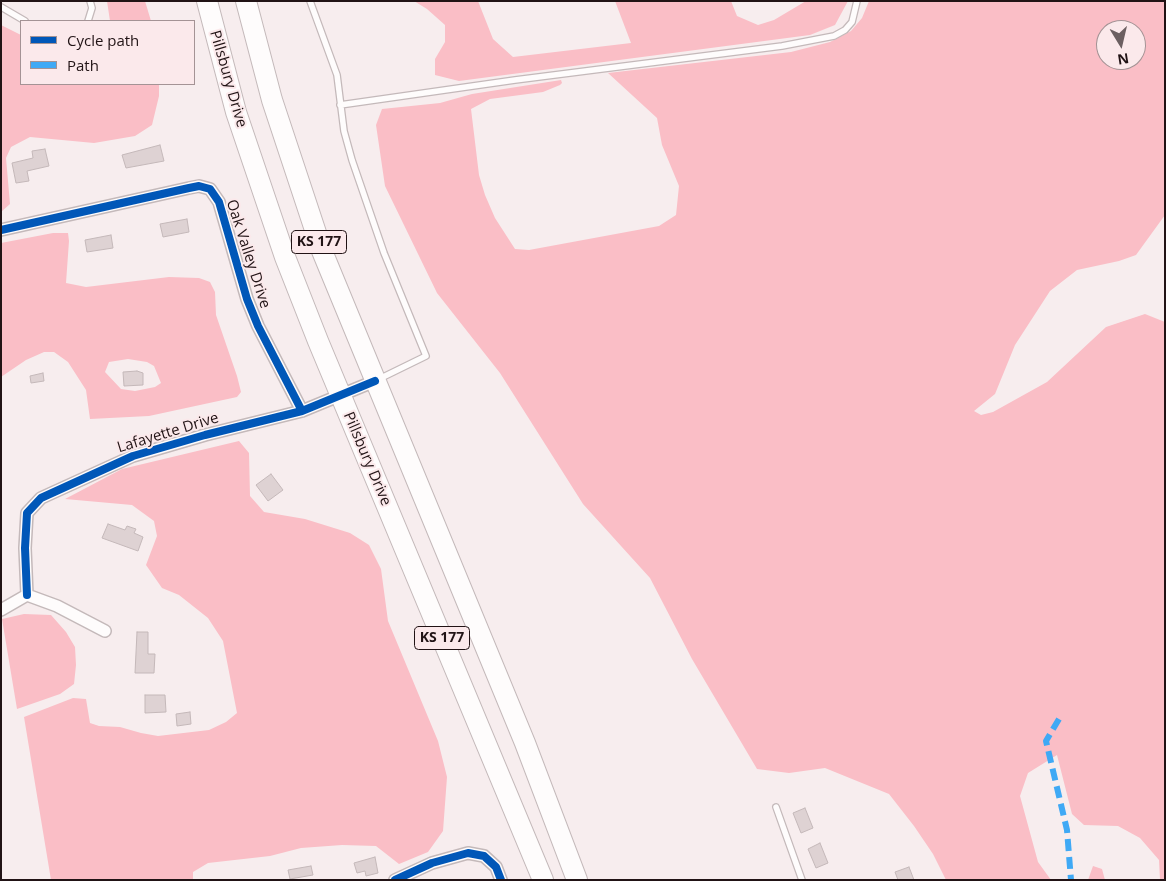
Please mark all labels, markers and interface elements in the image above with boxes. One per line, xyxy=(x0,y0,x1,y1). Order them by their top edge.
legend xyxy=(20,20,195,85)
north arrow xyxy=(1096,20,1146,70)
street label: Pillsbury Drive xyxy=(206,28,250,130)
text: Cycle path xyxy=(67,30,139,50)
text: N xyxy=(1116,49,1130,70)
text: Path xyxy=(67,55,99,75)
street label: Oak Valley Drive xyxy=(222,197,274,311)
road number: KS 177 xyxy=(292,230,346,253)
street label: Lafayette Drive xyxy=(115,409,221,457)
street label: Pillsbury Drive xyxy=(339,409,395,509)
road number: KS 177 xyxy=(414,626,470,650)

